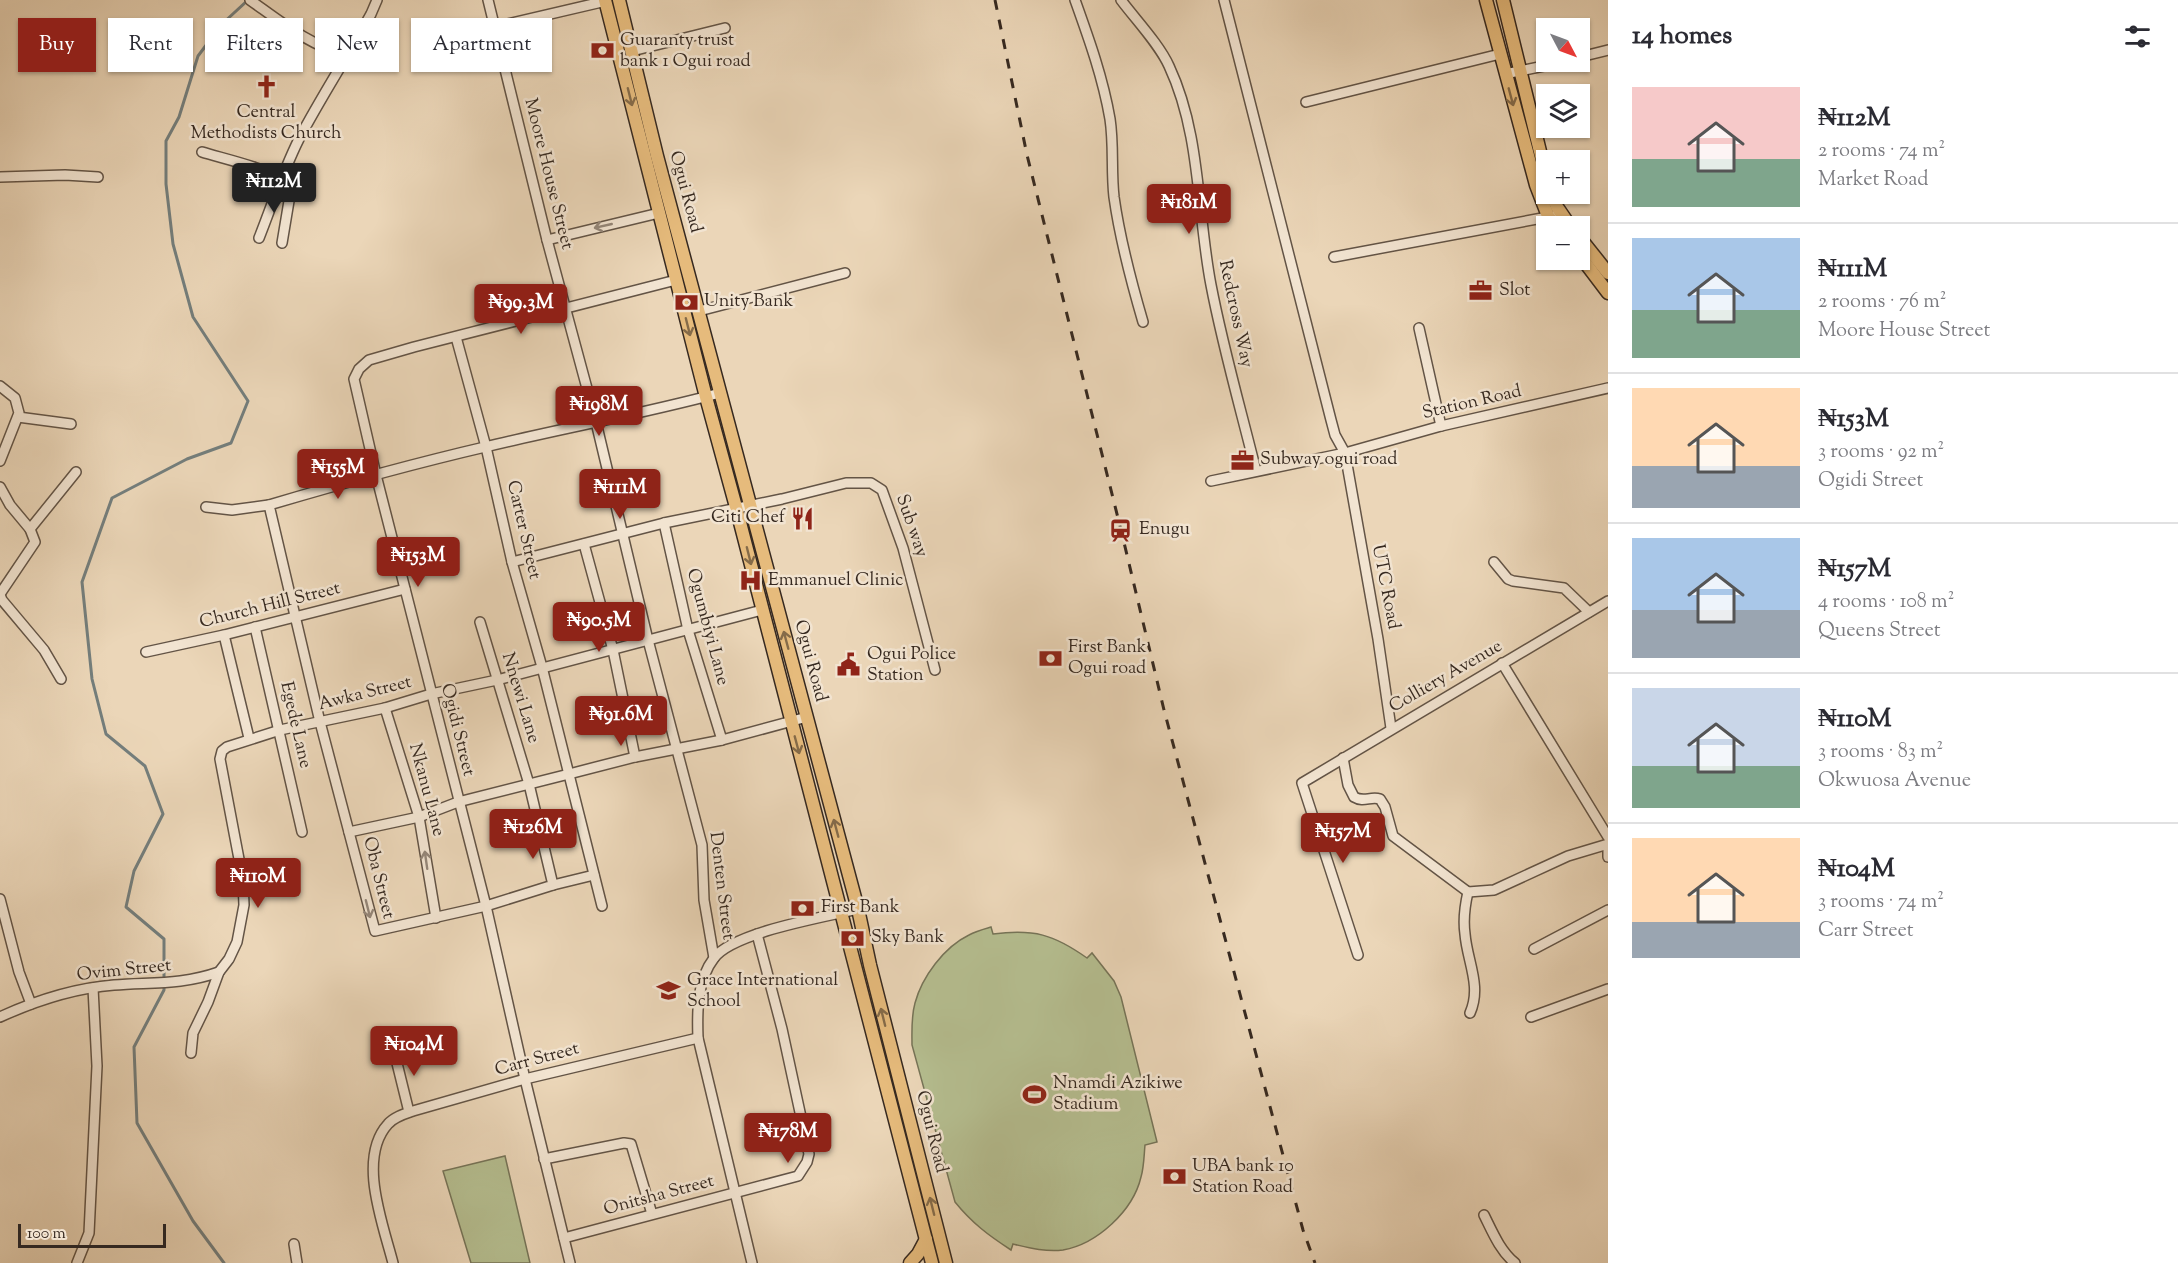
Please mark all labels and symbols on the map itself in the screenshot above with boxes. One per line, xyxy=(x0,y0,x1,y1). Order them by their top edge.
north arrow xyxy=(1536,18,1590,72)
place label: Guaranty trust bank 1 Ogui road xyxy=(620,28,751,75)
bank icon: Guaranty trust bank 1 Ogui road xyxy=(589,38,615,64)
church icon: Central Methodists Church xyxy=(253,74,279,100)
one-way arrow xyxy=(1506,87,1517,106)
one-way arrow xyxy=(625,88,636,107)
street label: Moore House Street xyxy=(517,96,579,252)
place label: Central Methodists Church xyxy=(190,100,342,147)
street label: Ogui Road xyxy=(662,148,708,236)
pin: ₦112M xyxy=(232,163,316,214)
pin: ₦181M xyxy=(1147,184,1231,235)
one-way arrow xyxy=(593,221,612,233)
street label: Redcross Way xyxy=(1211,258,1259,370)
office icon: Slot xyxy=(1468,278,1494,304)
place label: Slot xyxy=(1499,278,1530,304)
pin: ₦99.3M xyxy=(472,284,570,335)
bank icon: Unity Bank xyxy=(673,289,699,315)
place label: Unity Bank xyxy=(704,289,794,315)
one-way arrow xyxy=(683,317,694,336)
street label: Station Road xyxy=(1420,379,1524,427)
pin: ₦198M xyxy=(557,386,641,437)
office icon: Subway ogui road xyxy=(1229,447,1255,473)
place label: Subway ogui road xyxy=(1260,447,1397,473)
pin: ₦155M xyxy=(296,449,380,500)
pin: ₦111M xyxy=(578,469,662,520)
street label: Carter Street xyxy=(499,478,547,582)
street label: Sub way xyxy=(888,491,934,561)
place label: Citi Chef xyxy=(711,505,786,531)
restaurant icon: Citi Chef xyxy=(790,505,816,531)
station icon: Enugu xyxy=(1108,517,1134,543)
place label: Enugu xyxy=(1139,517,1190,543)
pin: ₦153M xyxy=(376,537,460,588)
street label: UTC Road xyxy=(1364,542,1406,632)
one-way arrow xyxy=(743,547,755,566)
street label: Ogumbiyi Lane xyxy=(679,566,735,688)
hospital icon: Emmanuel Clinic xyxy=(737,568,763,594)
place label: Emmanuel Clinic xyxy=(768,568,903,594)
street label: Church Hill Street xyxy=(197,576,343,636)
pin: ₦90.5M xyxy=(550,602,648,653)
street label: Ogui Road xyxy=(787,617,833,705)
one-way arrow xyxy=(780,631,791,650)
street label: Colliery Avenue xyxy=(1385,634,1507,720)
place label: First Bank Ogui road xyxy=(1068,635,1147,682)
place label: Ogui Police Station xyxy=(867,642,956,689)
bank icon: First Bank Ogui road xyxy=(1037,645,1063,671)
street label: Nnewi Lane xyxy=(494,650,546,746)
public building icon: Ogui Police Station xyxy=(836,652,862,678)
street label: Awka Street xyxy=(316,670,414,718)
street label: Egede Lane xyxy=(272,679,318,771)
street label: Ogidi Street xyxy=(433,681,481,779)
pin: ₦91.6M xyxy=(572,696,670,747)
one-way arrow xyxy=(792,735,803,754)
street label: Nkanu Lane xyxy=(401,741,451,839)
pin: ₦126M xyxy=(491,809,575,860)
pin: ₦157M xyxy=(1301,813,1385,864)
one-way arrow xyxy=(830,819,842,838)
street label: Denten Street xyxy=(701,831,741,941)
street label: Oba Street xyxy=(355,834,401,922)
one-way arrow xyxy=(420,851,431,871)
pin: ₦110M xyxy=(216,858,300,909)
bank icon: First Bank xyxy=(790,895,816,921)
place label: First Bank xyxy=(821,895,900,921)
one-way arrow xyxy=(362,899,374,918)
bank icon: Sky Bank xyxy=(840,925,866,951)
place label: Sky Bank xyxy=(871,925,944,951)
street label: Ovim Street xyxy=(75,953,173,989)
place label: Grace International School xyxy=(687,968,838,1015)
school or university icon: Grace International School xyxy=(656,978,682,1004)
one-way arrow xyxy=(877,1008,888,1027)
pin: ₦104M xyxy=(372,1026,456,1077)
street label: Carr Street xyxy=(492,1036,582,1084)
place label: Nnamdi Azikiwe Stadium xyxy=(1053,1071,1183,1118)
sports icon: Nnamdi Azikiwe Stadium xyxy=(1022,1081,1048,1107)
street label: Ogui Road xyxy=(908,1088,954,1176)
pin: ₦178M xyxy=(746,1113,830,1164)
place label: UBA bank 10 Station Road xyxy=(1192,1154,1294,1201)
bank icon: UBA bank 10 Station Road xyxy=(1161,1164,1187,1190)
street label: Onitsha Street xyxy=(601,1169,717,1223)
one-way arrow xyxy=(925,1197,937,1216)
scale bar xyxy=(18,1221,166,1248)

